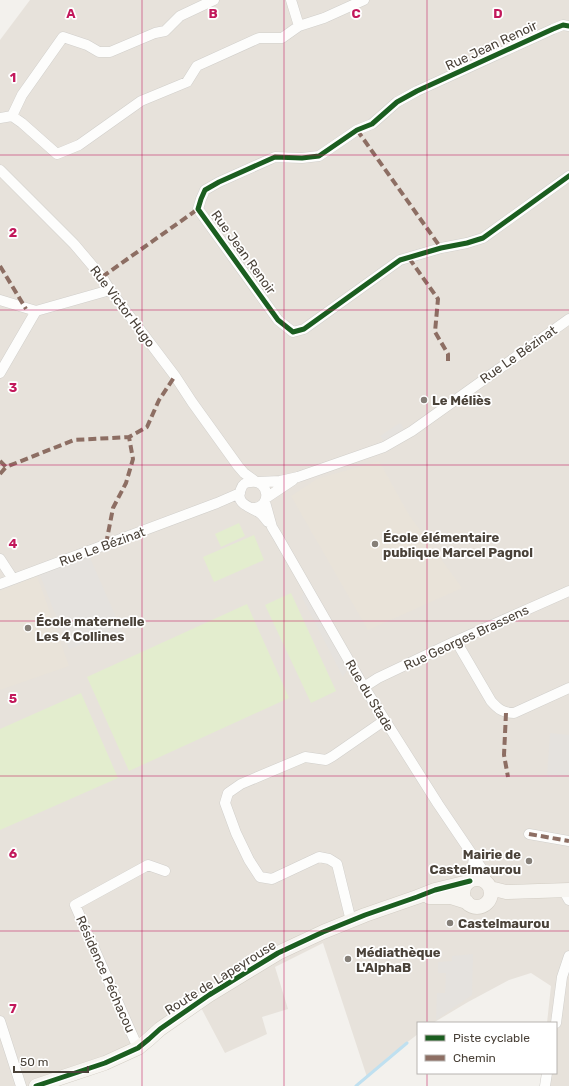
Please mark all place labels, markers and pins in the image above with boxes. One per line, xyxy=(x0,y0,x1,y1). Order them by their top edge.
place label: Le Méliès xyxy=(432,393,491,408)
marker: Le Méliès xyxy=(419,395,429,405)
place label: École élémentaire publique Marcel Pagnol xyxy=(383,530,533,560)
marker: École élémentaire publique Marcel Pagnol xyxy=(370,539,380,549)
place label: École maternelle Les 4 Collines xyxy=(36,614,145,644)
marker: École maternelle Les 4 Collines xyxy=(23,623,33,633)
place label: Mairie de Castelmaurou xyxy=(430,847,521,877)
marker: Mairie de Castelmaurou xyxy=(524,856,534,866)
place label: Castelmaurou xyxy=(458,916,550,931)
marker: Castelmaurou xyxy=(445,918,455,928)
place label: Médiathèque L'AlphaB xyxy=(356,945,441,975)
marker: Médiathèque L'AlphaB xyxy=(343,954,353,964)

